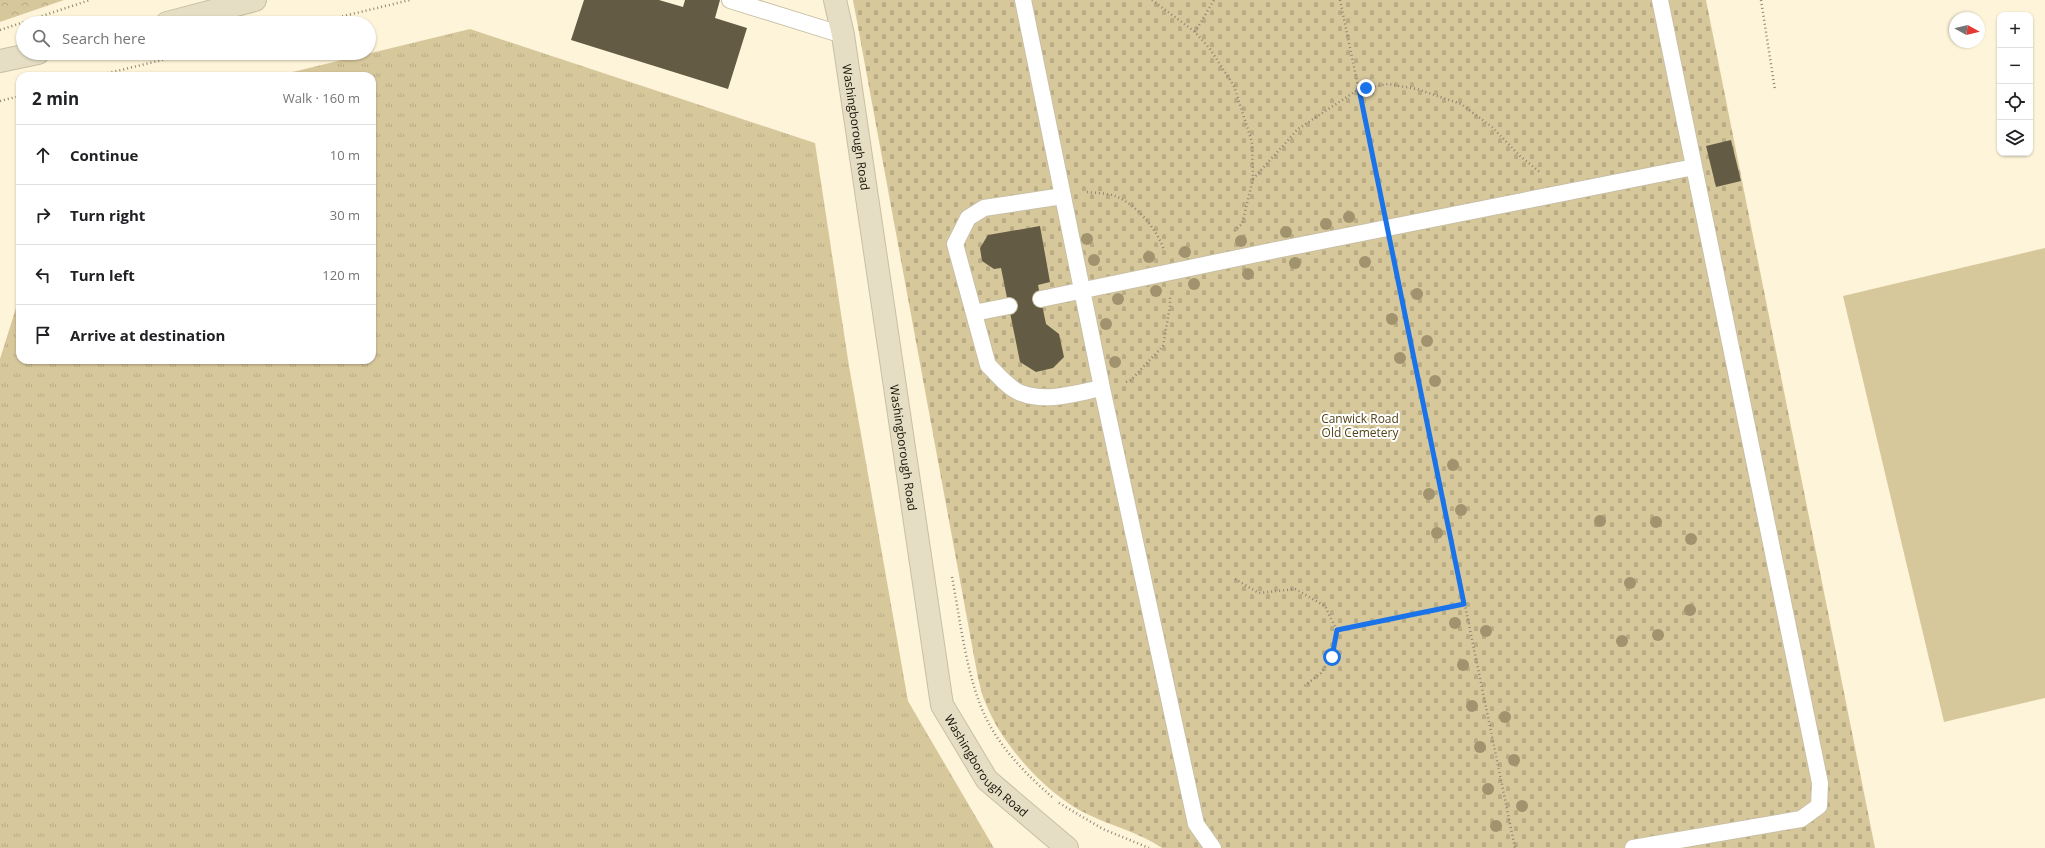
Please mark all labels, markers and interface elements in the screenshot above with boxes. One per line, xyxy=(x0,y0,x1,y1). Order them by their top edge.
north arrow xyxy=(1949,12,1985,48)
map controls xyxy=(1997,12,2033,156)
button: + xyxy=(1997,12,2033,48)
search box xyxy=(16,16,376,60)
icon: search xyxy=(30,27,52,49)
text: Search here xyxy=(62,28,146,48)
button: − xyxy=(1997,48,2033,84)
street label: Washingborough Road xyxy=(839,63,874,191)
route end xyxy=(1357,79,1375,97)
button: locate xyxy=(1997,84,2033,120)
text: 2 min xyxy=(32,87,79,110)
text: Walk · 160 m xyxy=(283,89,360,107)
button: layers xyxy=(1997,120,2033,156)
icon: ahead xyxy=(32,144,54,166)
text: Continue xyxy=(70,145,138,165)
text: 10 m xyxy=(330,146,360,164)
icon: right xyxy=(32,204,54,226)
text: Turn right xyxy=(70,205,145,225)
text: 30 m xyxy=(330,206,360,224)
icon: left xyxy=(32,264,54,286)
text: Turn left xyxy=(70,265,135,285)
text: 120 m xyxy=(322,266,360,284)
icon: arrive xyxy=(32,324,54,346)
text: Arrive at destination xyxy=(70,325,225,345)
street label: Washingborough Road xyxy=(886,383,922,512)
park label: Canwick Road Old Cemetery xyxy=(1321,410,1399,441)
route start xyxy=(1323,648,1341,666)
street label: Washingborough Road xyxy=(941,711,1032,820)

